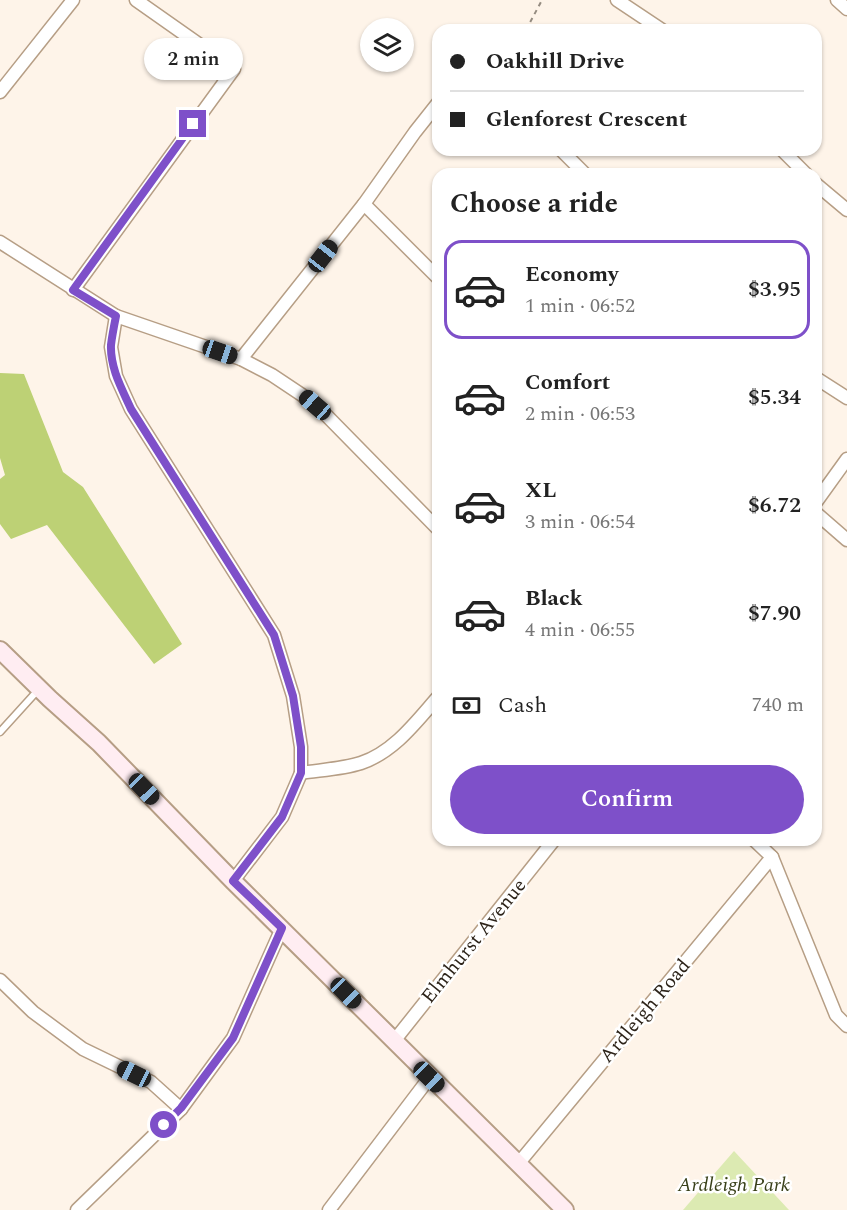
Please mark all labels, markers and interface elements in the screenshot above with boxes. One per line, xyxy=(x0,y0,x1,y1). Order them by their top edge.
map controls xyxy=(360,18,414,72)
button: layers xyxy=(360,18,414,72)
callout: 2 min xyxy=(144,37,242,79)
text: 2 min xyxy=(168,44,219,74)
text: Oakhill Drive xyxy=(486,45,624,78)
text: Glenforest Crescent xyxy=(486,103,687,136)
route end xyxy=(179,110,206,137)
text: Choose a ride xyxy=(450,183,618,225)
car xyxy=(305,236,341,276)
text: Economy xyxy=(525,258,618,291)
icon: car xyxy=(453,263,507,317)
text: $3.95 xyxy=(748,273,801,306)
text: 1 min · 06:52 xyxy=(525,291,635,321)
car xyxy=(200,338,240,366)
text: Comfort xyxy=(525,366,610,399)
icon: car xyxy=(453,371,507,425)
text: $5.34 xyxy=(748,381,801,414)
car xyxy=(296,386,334,424)
text: 2 min · 06:53 xyxy=(525,399,635,429)
text: XL xyxy=(525,474,556,507)
icon: car xyxy=(453,479,507,533)
text: $6.72 xyxy=(748,489,801,522)
text: 3 min · 06:54 xyxy=(525,507,635,537)
text: Black xyxy=(525,582,583,615)
icon: car xyxy=(453,587,507,641)
text: $7.90 xyxy=(748,597,801,630)
text: 4 min · 06:55 xyxy=(525,615,635,645)
icon: cash xyxy=(450,689,483,722)
text: Cash xyxy=(498,689,547,722)
text: 740 m xyxy=(752,690,804,720)
button: Confirm xyxy=(450,765,804,834)
car xyxy=(125,770,163,808)
street label: Elmhurst Avenue xyxy=(414,872,534,1010)
street label: Ardleigh Road xyxy=(592,952,698,1070)
car xyxy=(327,974,365,1012)
car xyxy=(114,1058,154,1090)
car xyxy=(410,1058,448,1096)
route start xyxy=(150,1111,177,1138)
park label: Ardleigh Park xyxy=(677,1170,791,1200)

